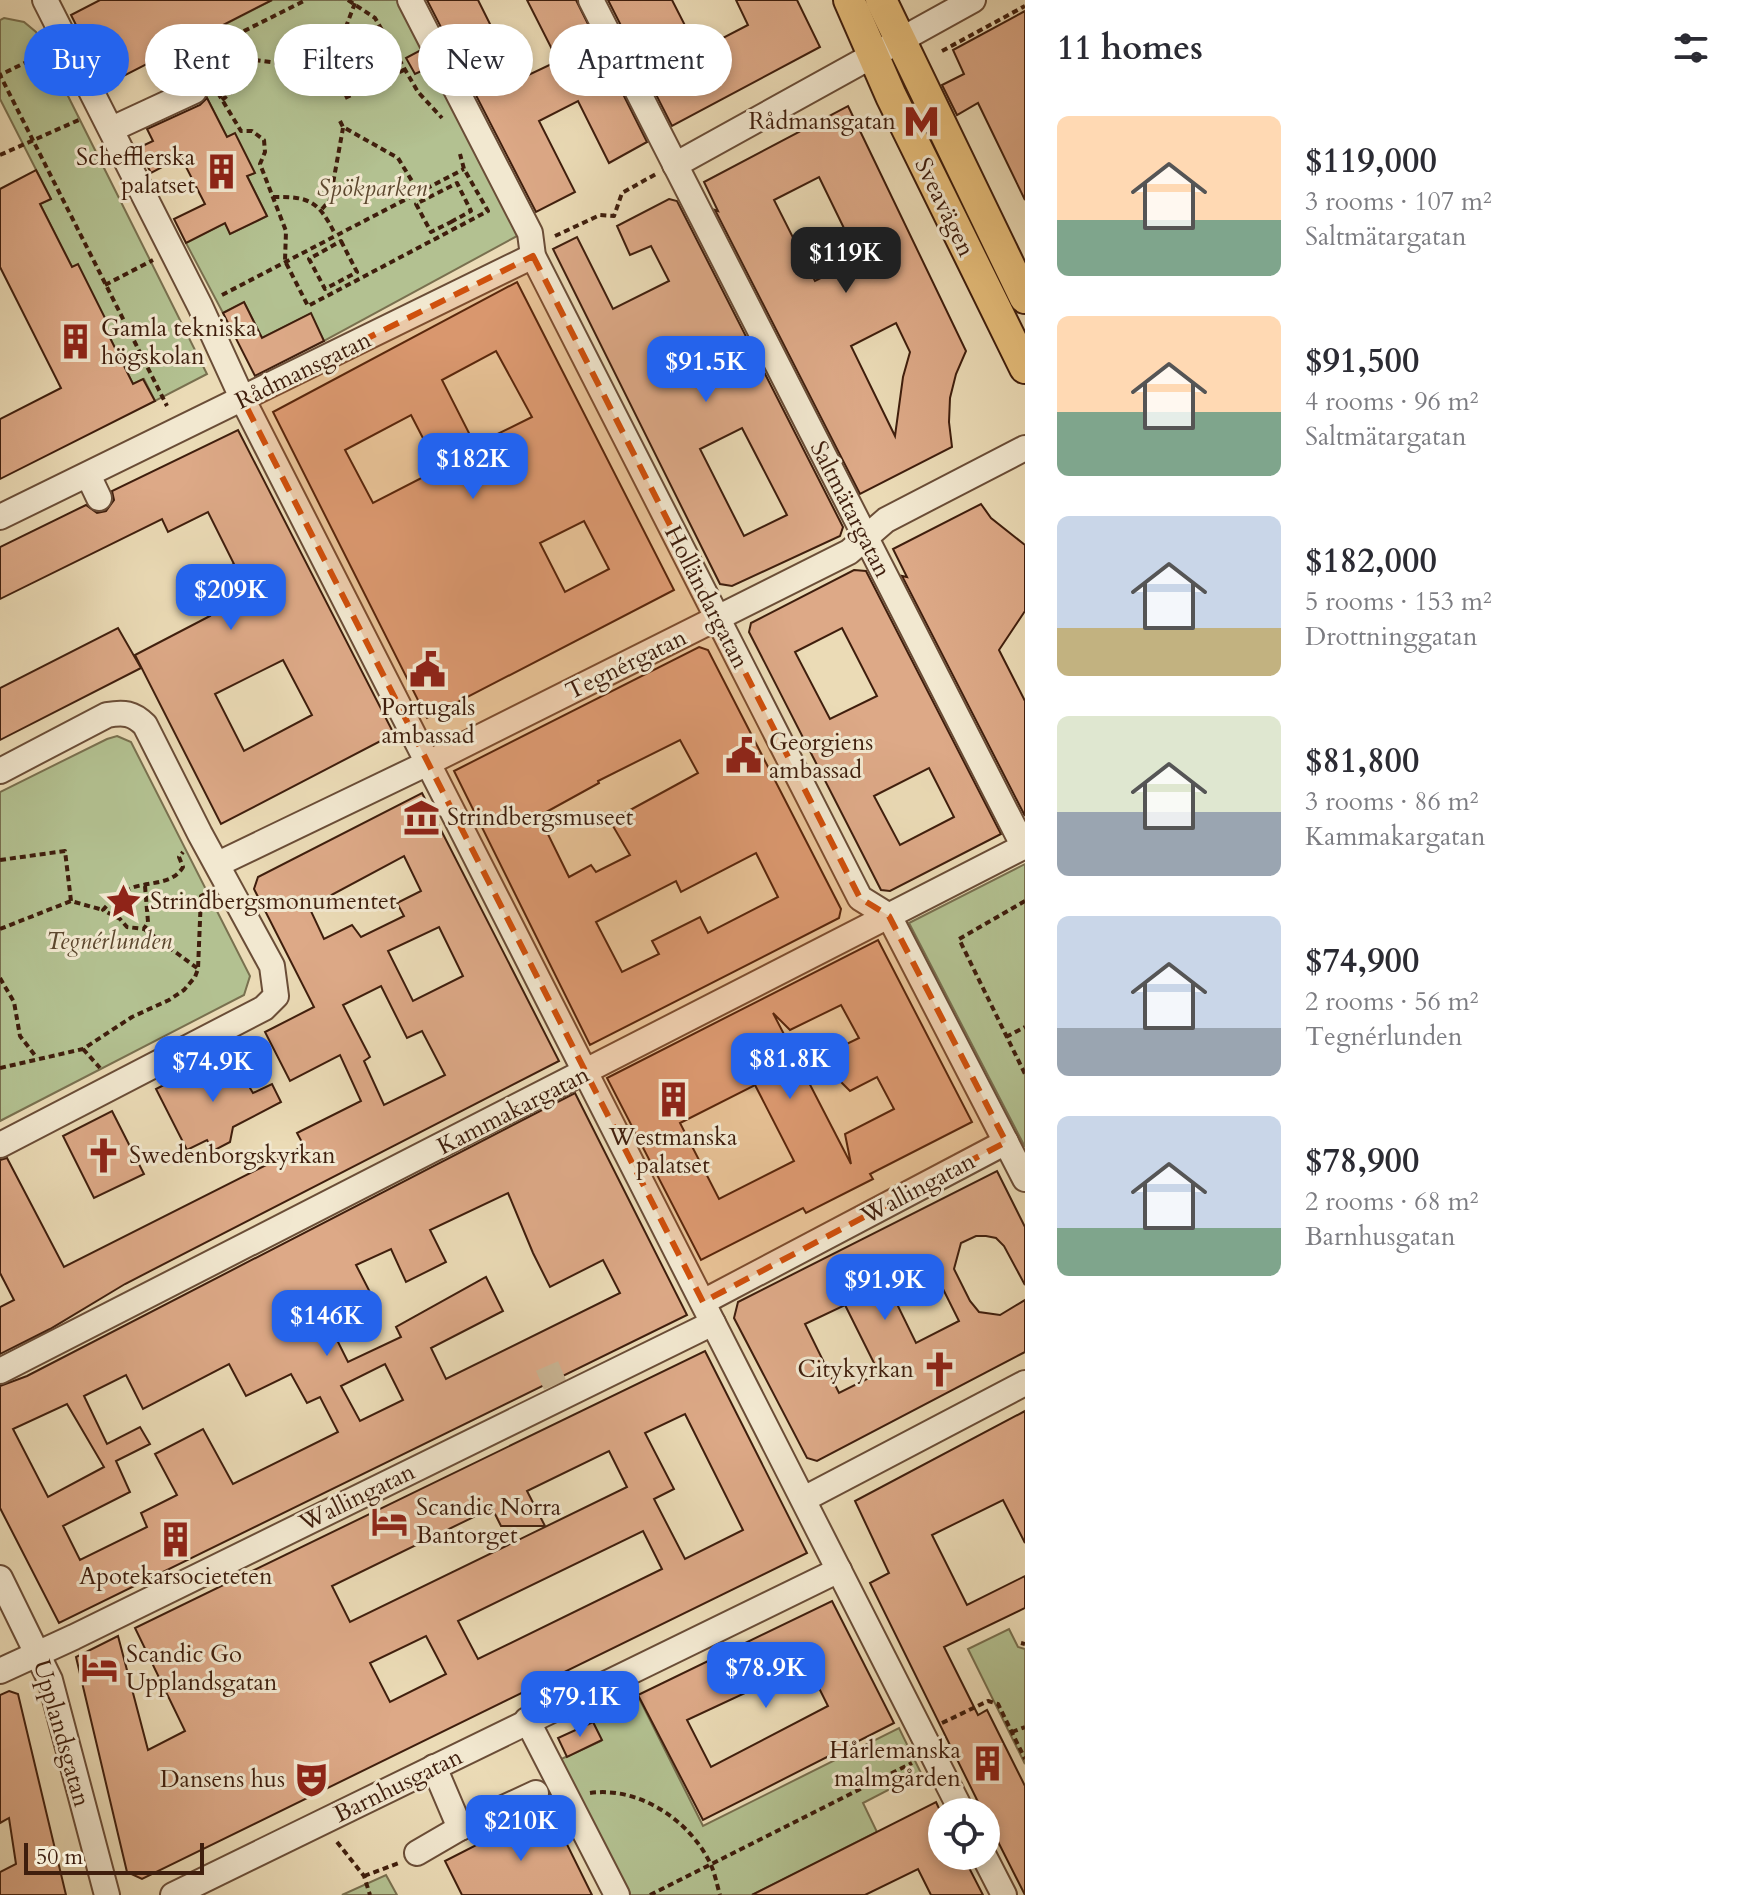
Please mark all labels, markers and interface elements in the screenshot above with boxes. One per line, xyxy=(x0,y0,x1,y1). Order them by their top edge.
chip: Buy xyxy=(24,24,129,96)
chip: Rent xyxy=(145,24,258,96)
chip: Filters xyxy=(274,24,402,96)
chip: New xyxy=(418,24,533,96)
chip: Apartment xyxy=(549,24,732,96)
text: 11 homes xyxy=(1057,25,1203,71)
icon: filters xyxy=(1669,26,1713,70)
metro station icon: Rådmansgatan xyxy=(903,102,941,140)
place label: Rådmansgatan xyxy=(748,105,896,138)
text: $119,000 xyxy=(1305,138,1437,184)
place label: Schefflerska palatset xyxy=(76,141,196,202)
icon: home xyxy=(1121,148,1217,244)
building icon: Schefflerska palatset xyxy=(202,152,240,190)
street label: Sveavägen xyxy=(906,152,983,262)
park label: Spökparken xyxy=(317,172,427,205)
text: 3 rooms · 107 m² xyxy=(1305,184,1492,219)
text: Saltmätargatan xyxy=(1305,219,1467,254)
pin: $119K xyxy=(790,227,902,295)
text: $119K xyxy=(809,235,883,270)
place label: Gamla tekniska högskolan xyxy=(101,312,257,373)
building icon: Gamla tekniska högskolan xyxy=(56,323,94,361)
street label: Rådmansgatan xyxy=(230,323,377,418)
pin: $91.5K xyxy=(641,336,771,404)
text: $91,500 xyxy=(1305,338,1419,384)
text: $91.5K xyxy=(665,344,747,379)
icon: home xyxy=(1121,348,1217,444)
text: 4 rooms · 96 m² xyxy=(1305,384,1478,419)
text: Saltmätargatan xyxy=(1305,419,1467,454)
pin: $182K xyxy=(417,433,529,501)
street label: Saltmätargatan xyxy=(802,435,899,583)
text: $182K xyxy=(436,441,510,476)
street label: Holländargatan xyxy=(656,520,757,675)
text: $182,000 xyxy=(1305,538,1437,584)
icon: home xyxy=(1121,548,1217,644)
pin: $209K xyxy=(175,564,287,632)
text: $209K xyxy=(194,572,268,607)
text: 5 rooms · 153 m² xyxy=(1305,584,1492,619)
text: Drottninggatan xyxy=(1305,619,1478,654)
street label: Tegnérgatan xyxy=(560,621,692,708)
public building icon: Portugals ambassad xyxy=(409,651,447,689)
place label: Portugals ambassad xyxy=(381,691,475,752)
place label: Georgiens ambassad xyxy=(769,726,873,787)
public building icon: Georgiens ambassad xyxy=(724,737,762,775)
text: $81,800 xyxy=(1305,738,1419,784)
icon: home xyxy=(1121,748,1217,844)
text: 3 rooms · 86 m² xyxy=(1305,784,1478,819)
museum icon: Strindbergsmuseet xyxy=(402,798,440,836)
place label: Strindbergsmuseet xyxy=(447,801,634,834)
text: Kammakargatan xyxy=(1305,819,1485,854)
place icon: Strindbergsmonumentet xyxy=(105,882,143,920)
place label: Strindbergsmonumentet xyxy=(150,885,397,918)
park label: Tegnérlunden xyxy=(46,925,172,958)
text: $74,900 xyxy=(1305,938,1419,984)
icon: home xyxy=(1121,948,1217,1044)
text: 2 rooms · 56 m² xyxy=(1305,984,1478,1019)
text: Tegnérlunden xyxy=(1305,1019,1463,1054)
pin: $81.8K xyxy=(725,1033,855,1101)
pin: $74.9K xyxy=(148,1036,278,1104)
text: $81.8K xyxy=(749,1041,831,1076)
text: $74.9K xyxy=(172,1044,254,1079)
street label: Kammakargatan xyxy=(432,1058,595,1163)
building icon: Westmanska palatset xyxy=(654,1081,692,1119)
place label: Westmanska palatset xyxy=(608,1121,738,1182)
church icon: Swedenborgskyrkan xyxy=(84,1136,122,1174)
text: $78,900 xyxy=(1305,1138,1419,1184)
place label: Swedenborgskyrkan xyxy=(129,1139,336,1172)
street label: Wallingatan xyxy=(854,1144,981,1233)
icon: home xyxy=(1121,1148,1217,1244)
text: 2 rooms · 68 m² xyxy=(1305,1184,1478,1219)
text: Barnhusgatan xyxy=(1305,1219,1455,1254)
pin: $91.9K xyxy=(820,1254,950,1322)
text: $91.9K xyxy=(844,1262,926,1297)
pin: $146K xyxy=(271,1290,383,1358)
text: $146K xyxy=(290,1298,364,1333)
church icon: Citykyrkan xyxy=(921,1350,959,1388)
place label: Citykyrkan xyxy=(798,1353,914,1386)
street label: Wallingatan xyxy=(293,1455,421,1540)
place label: Scandic Norra Bantorget xyxy=(416,1491,562,1552)
hotel icon: Scandic Norra Bantorget xyxy=(371,1502,409,1540)
building icon: Apotekarsocieteten xyxy=(157,1520,195,1558)
place label: Apotekarsocieteten xyxy=(79,1560,273,1593)
place label: Scandic Go Upplandsgatan xyxy=(126,1638,278,1699)
pin: $78.9K xyxy=(701,1642,831,1710)
hotel icon: Scandic Go Upplandsgatan xyxy=(81,1649,119,1687)
text: $78.9K xyxy=(725,1650,807,1685)
street label: Upplandsgatan xyxy=(25,1656,98,1811)
pin: $79.1K xyxy=(515,1671,645,1739)
text: $79.1K xyxy=(539,1679,621,1714)
place label: Hårlemanska malmgården xyxy=(829,1734,962,1795)
street label: Barnhusgatan xyxy=(329,1740,468,1831)
building icon: Hårlemanska malmgården xyxy=(968,1745,1006,1783)
theatre icon: Dansens hus xyxy=(292,1760,330,1798)
place label: Dansens hus xyxy=(160,1763,285,1796)
pin: $210K xyxy=(465,1795,577,1863)
map controls xyxy=(928,1798,1000,1870)
button: locate xyxy=(928,1798,1000,1870)
text: $210K xyxy=(484,1803,558,1838)
scale bar xyxy=(24,1839,204,1875)
text: 50 m xyxy=(36,1842,83,1872)

